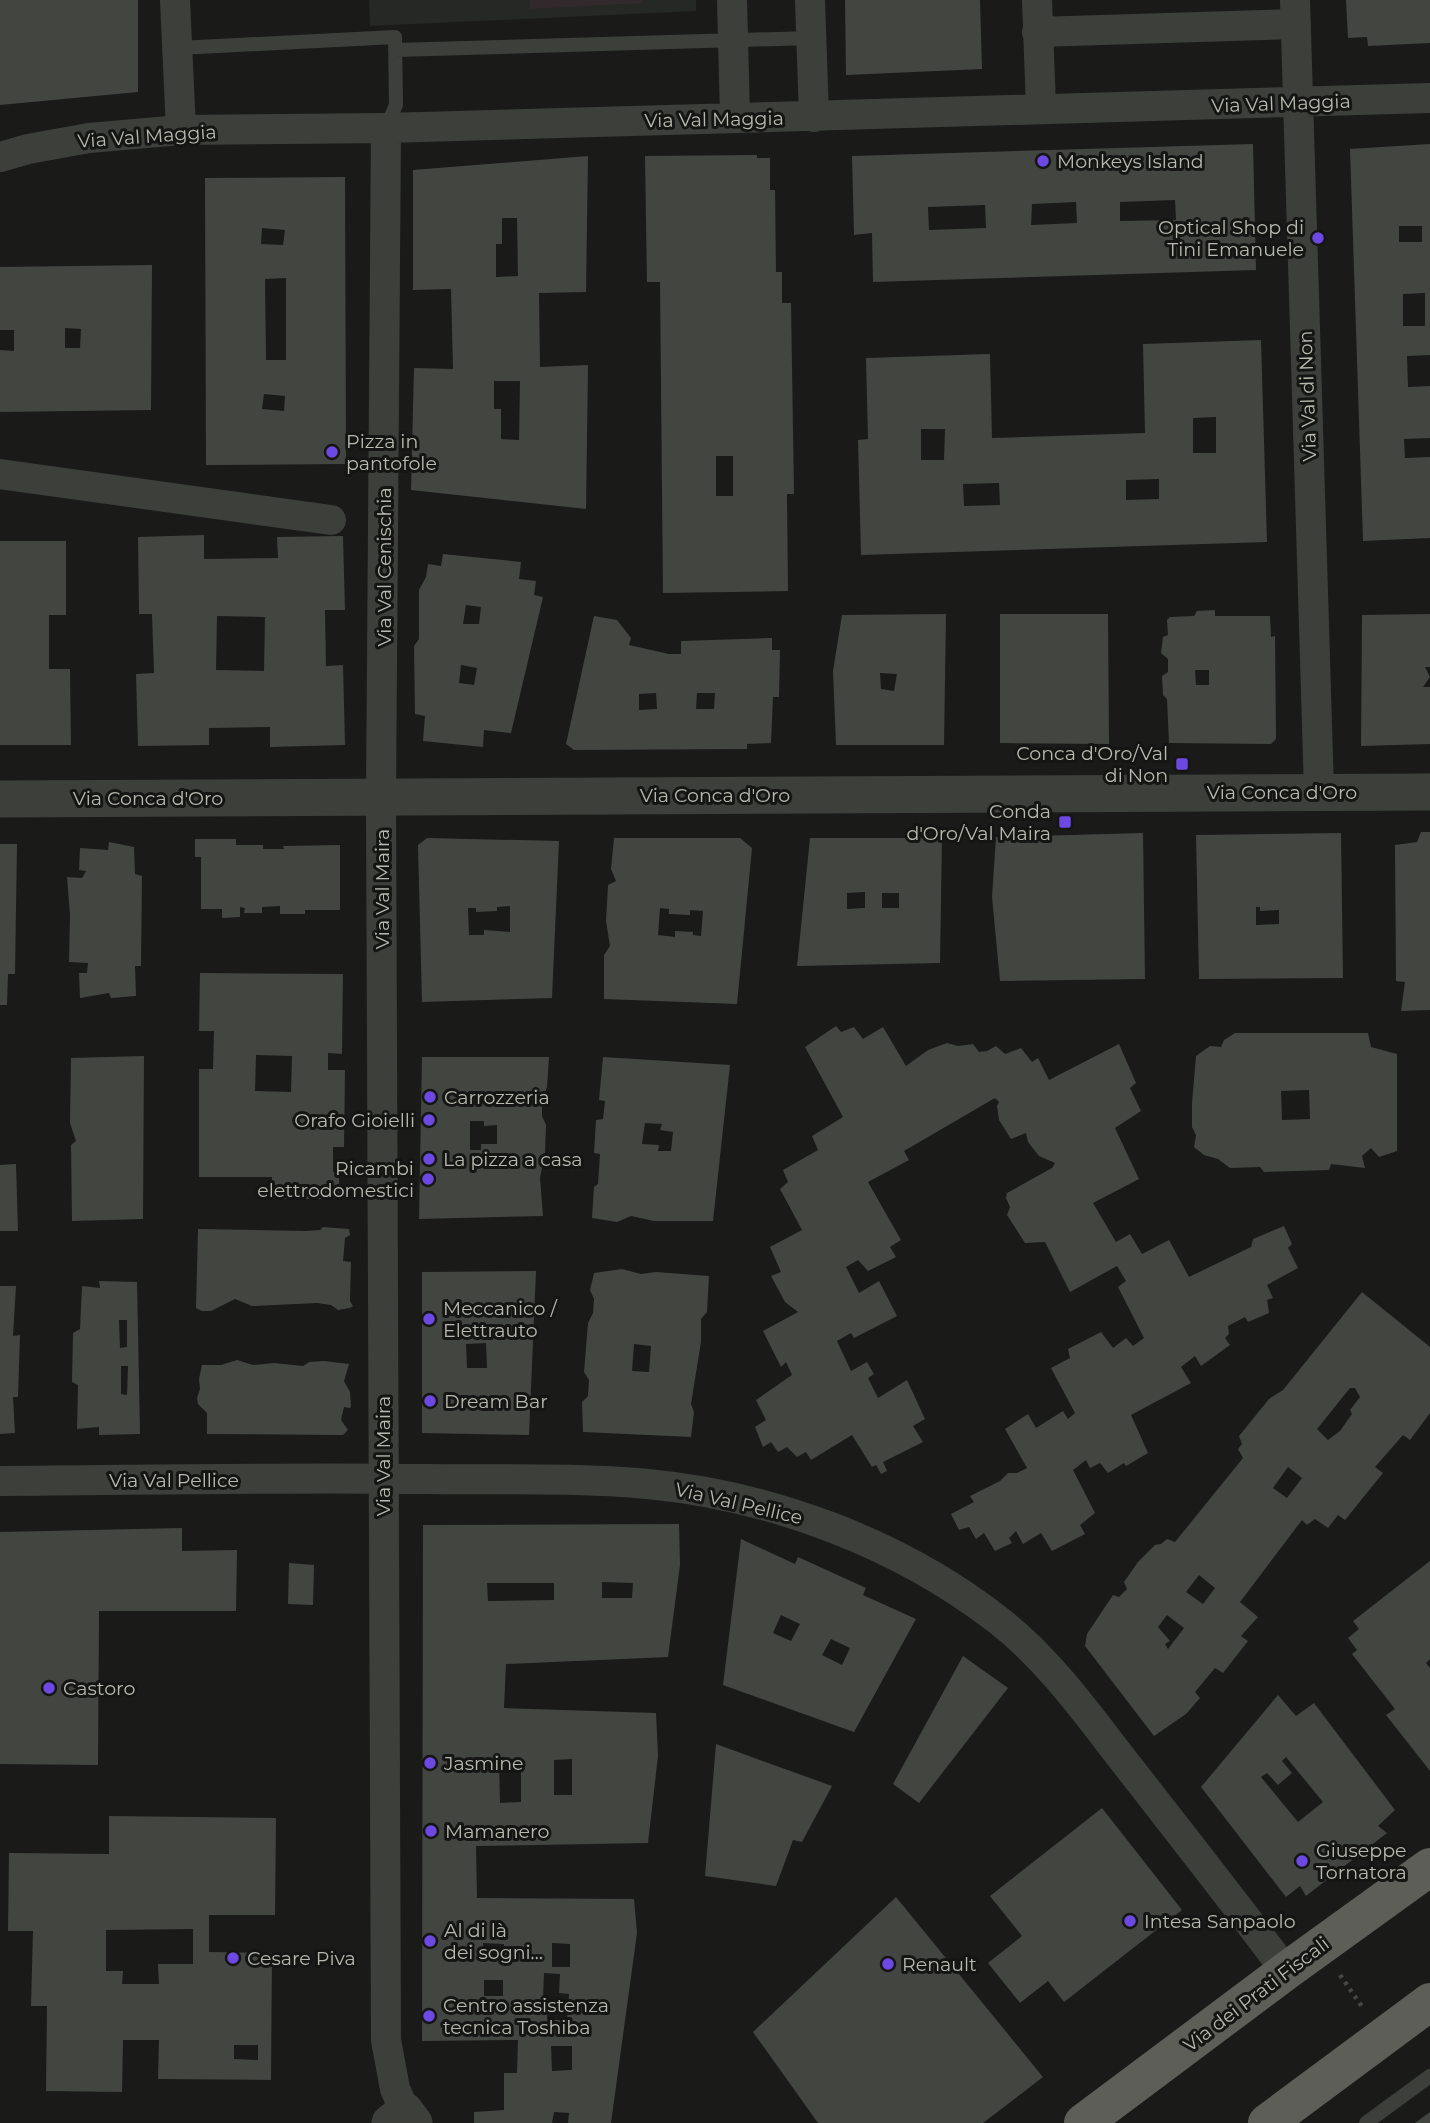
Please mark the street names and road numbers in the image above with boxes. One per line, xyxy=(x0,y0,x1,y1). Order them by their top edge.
street label: Via Val Maggia xyxy=(1211,90,1351,117)
street label: Via Val Maggia xyxy=(644,107,784,132)
street label: Via Val Maggia xyxy=(77,120,217,153)
street label: Via Val di Non xyxy=(1294,330,1321,462)
street label: Via Val Cenischia xyxy=(373,487,396,647)
street label: Via Conca d'Oro xyxy=(1207,781,1357,804)
street label: Via Conca d'Oro xyxy=(640,784,790,807)
street label: Via Conca d'Oro xyxy=(73,787,223,810)
street label: Via Val Maira xyxy=(371,829,394,949)
street label: Via Val Maira xyxy=(372,1396,395,1516)
street label: Via Val Pellice xyxy=(109,1469,239,1492)
street label: Via Val Pellice xyxy=(673,1478,805,1529)
street label: Via dei Prati Fiscali xyxy=(1179,1932,1334,2057)

